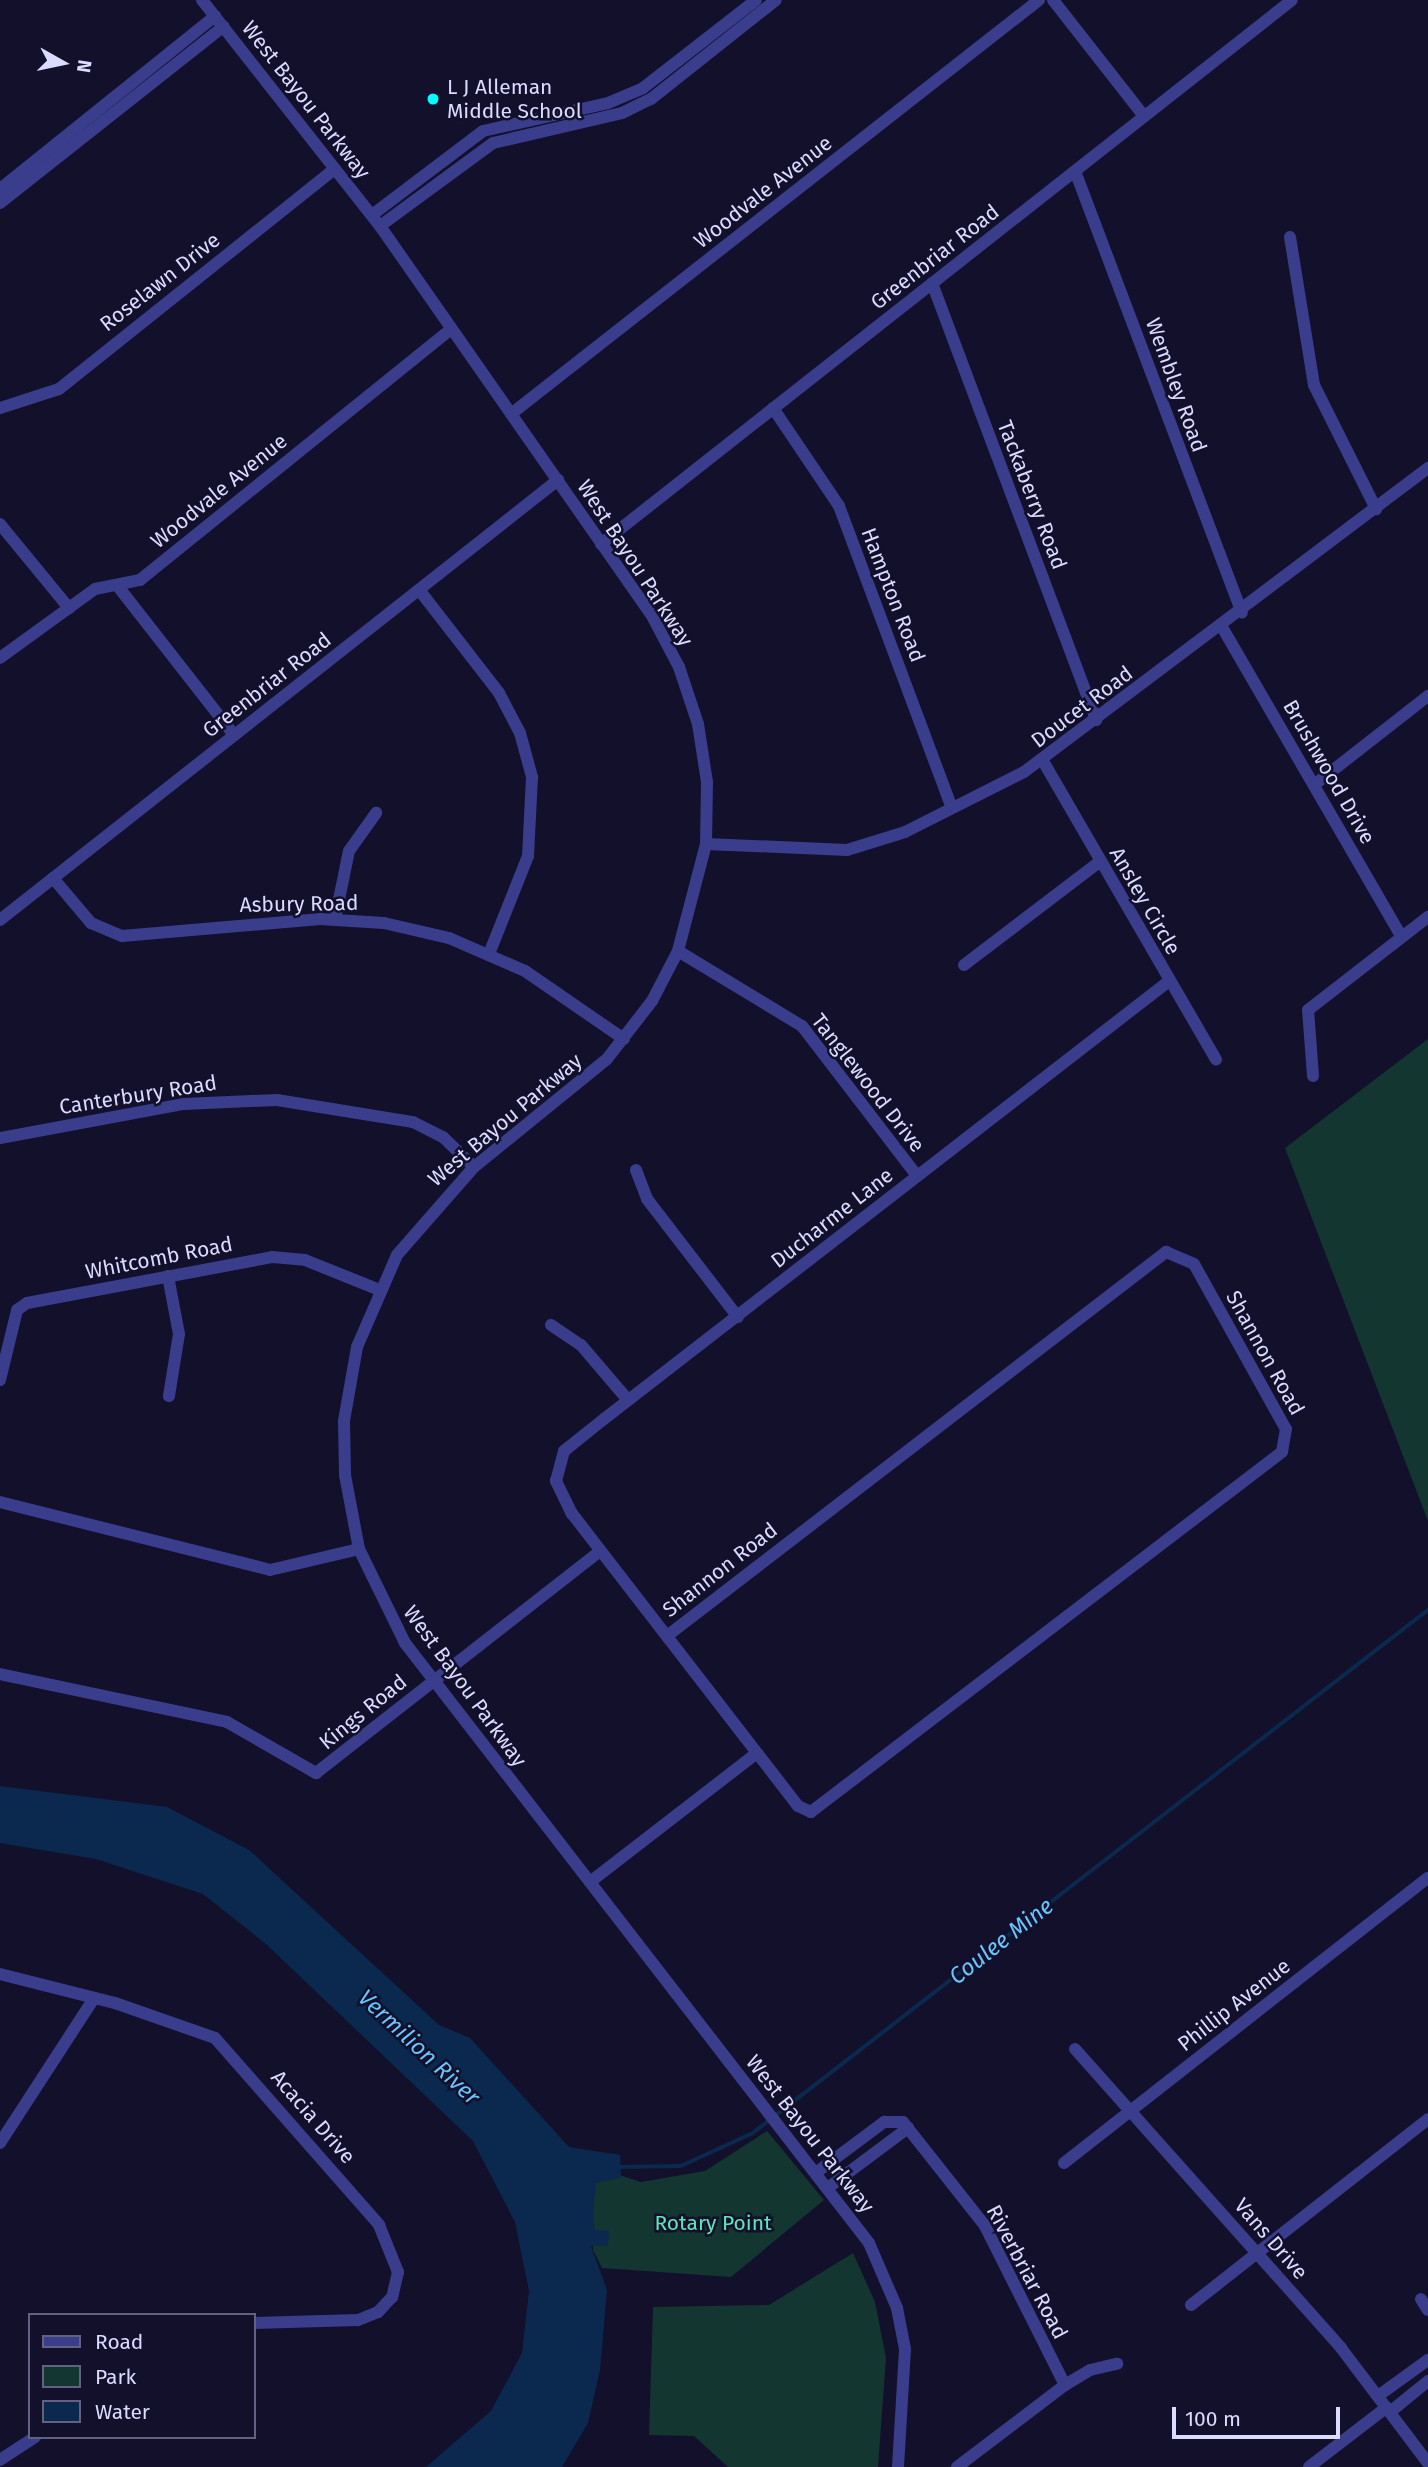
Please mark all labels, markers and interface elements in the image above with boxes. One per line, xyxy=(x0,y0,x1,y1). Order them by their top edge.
street label: West Bayou Parkway xyxy=(237,16,375,184)
north arrow xyxy=(28,28,98,98)
text: N xyxy=(72,58,97,74)
place label: L J Alleman Middle School xyxy=(447,74,582,124)
marker: L J Alleman Middle School xyxy=(425,91,441,107)
street label: Woodvale Avenue xyxy=(689,130,837,254)
street label: Greenbriar Road xyxy=(866,199,1004,315)
street label: Roselawn Drive xyxy=(95,227,225,337)
street label: Wembley Road xyxy=(1140,315,1212,455)
street label: Tackaberry Road xyxy=(992,417,1072,573)
street label: Woodvale Avenue xyxy=(146,428,292,554)
street label: West Bayou Parkway xyxy=(572,475,698,651)
street label: Hampton Road xyxy=(856,524,930,666)
street label: Greenbriar Road xyxy=(198,627,336,743)
street label: Doucet Road xyxy=(1026,661,1138,753)
street label: Brushwood Drive xyxy=(1278,695,1380,849)
street label: Ansley Circle xyxy=(1104,843,1186,959)
street label: Asbury Road xyxy=(239,890,359,918)
street label: Tanglewood Drive xyxy=(806,1009,930,1157)
street label: West Bayou Parkway xyxy=(423,1048,587,1192)
street label: Canterbury Road xyxy=(57,1070,219,1120)
street label: Ducharme Lane xyxy=(766,1162,898,1274)
street label: Whitcomb Road xyxy=(83,1231,235,1285)
street label: Shannon Road xyxy=(1220,1286,1310,1420)
street label: Shannon Road xyxy=(658,1517,782,1623)
street label: West Bayou Parkway xyxy=(398,1600,532,1772)
street label: Kings Road xyxy=(314,1669,412,1755)
water label: Coulee Mine xyxy=(943,1892,1059,1990)
street label: Phillip Avenue xyxy=(1173,1953,1295,2057)
water label: Vermilion River xyxy=(352,1984,486,2110)
street label: West Bayou Parkway xyxy=(741,2050,879,2218)
street label: Acacia Drive xyxy=(266,2065,360,2169)
street label: Vans Drive xyxy=(1229,2193,1313,2285)
street label: Riverbriar Road xyxy=(981,2201,1073,2343)
park label: Rotary Point xyxy=(654,2210,772,2236)
legend xyxy=(28,2313,256,2439)
text: Road xyxy=(95,2329,143,2355)
text: Park xyxy=(95,2364,136,2390)
scale bar xyxy=(1176,2394,1344,2438)
text: Water xyxy=(95,2399,150,2425)
text: 100 m xyxy=(1185,2406,1241,2432)

